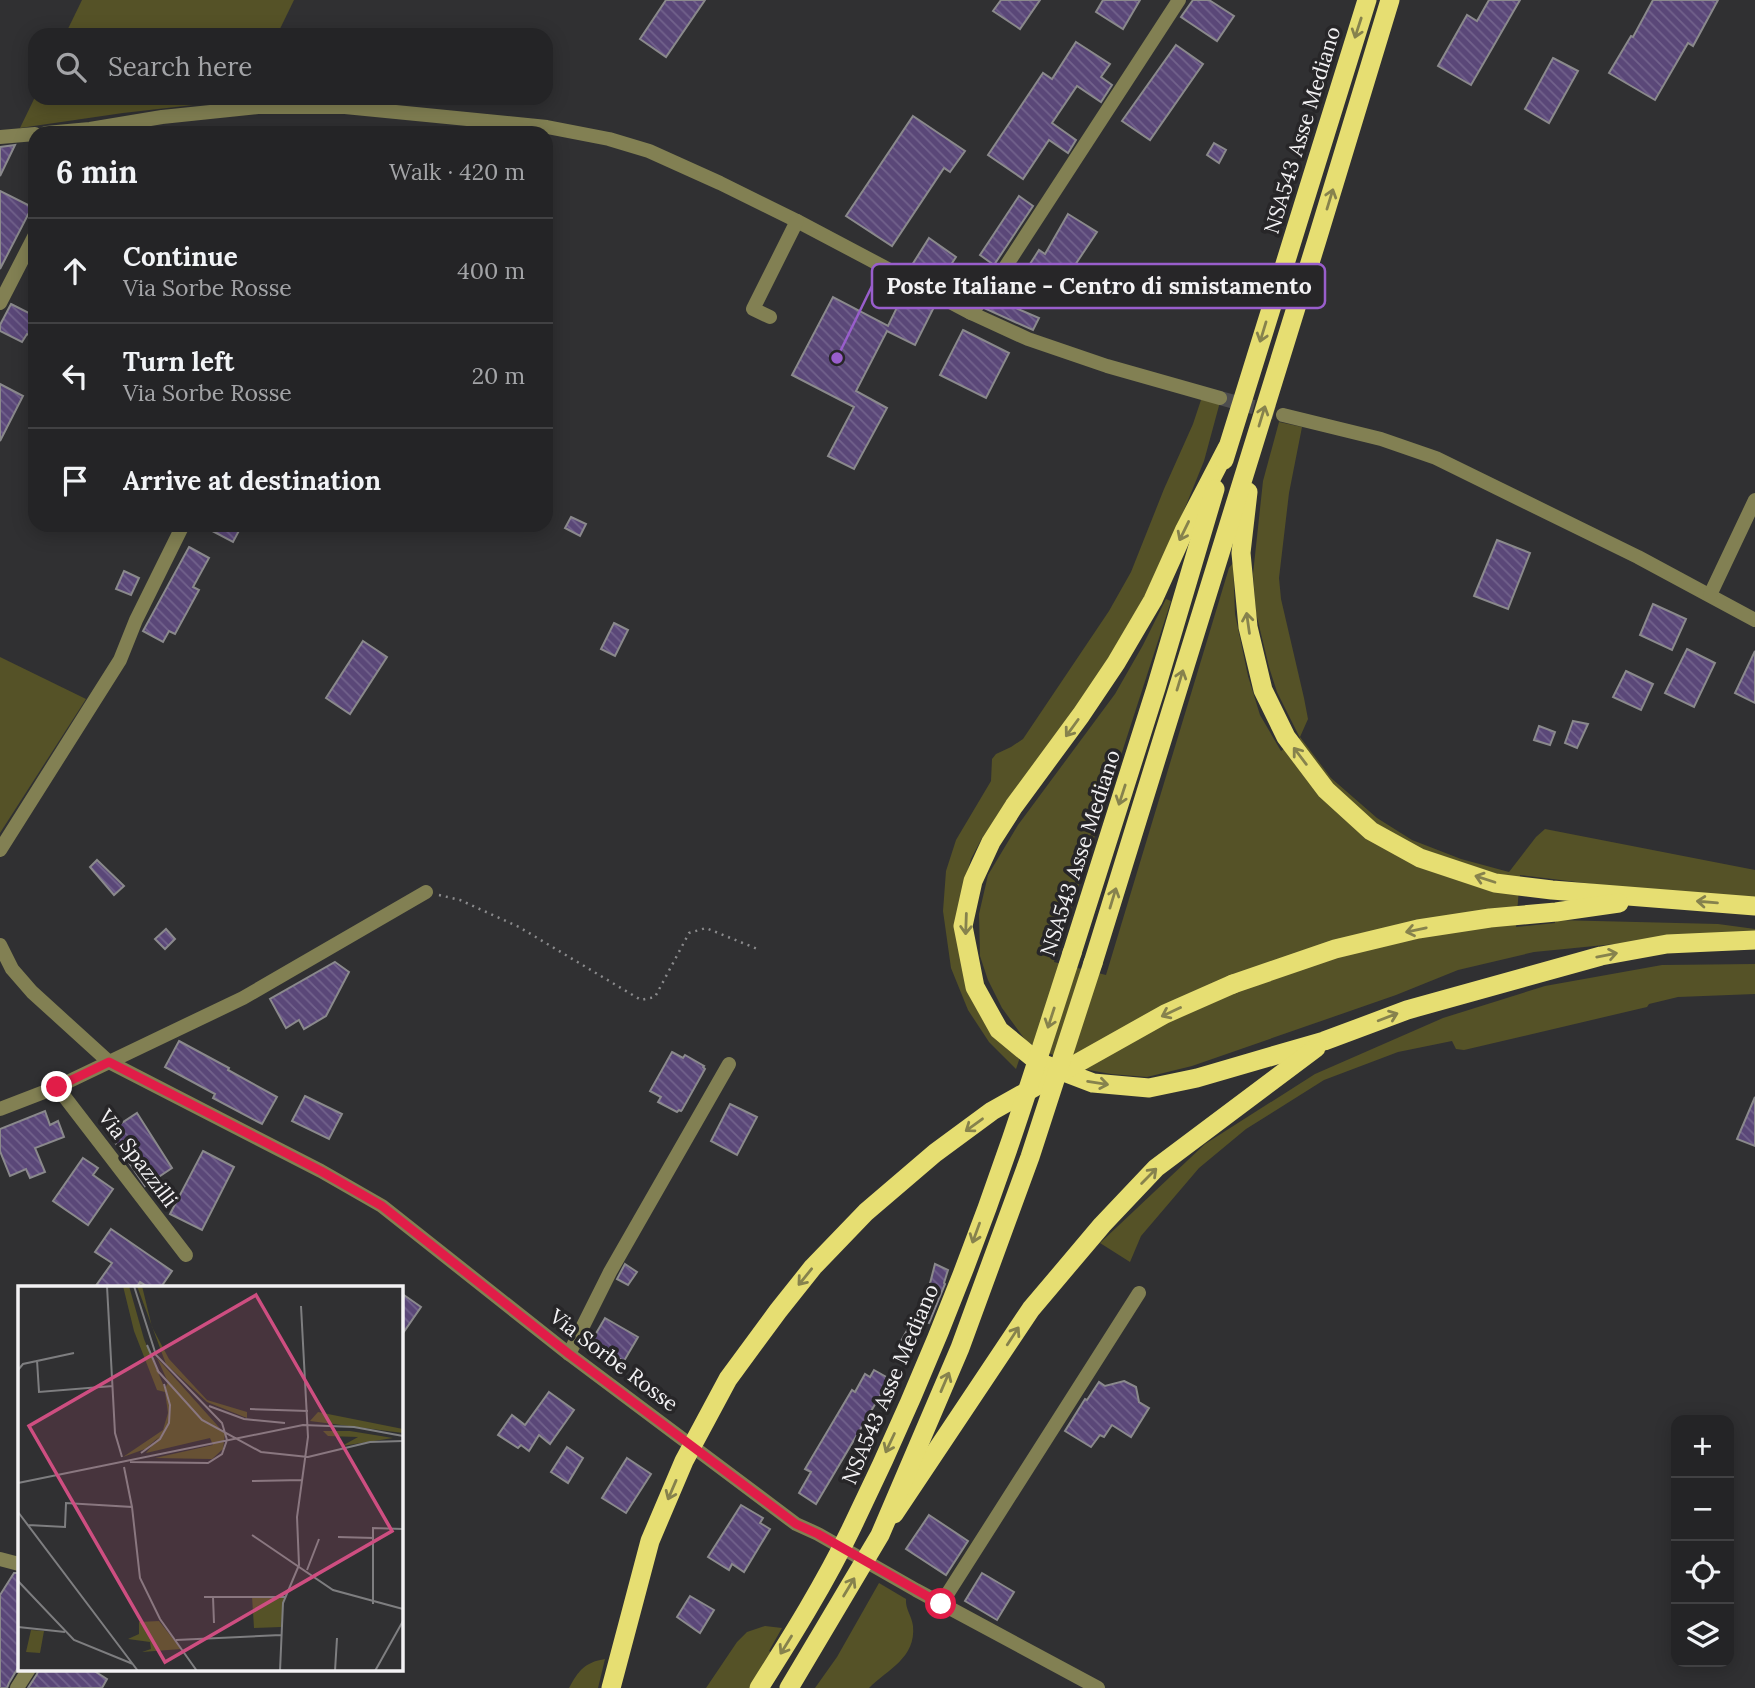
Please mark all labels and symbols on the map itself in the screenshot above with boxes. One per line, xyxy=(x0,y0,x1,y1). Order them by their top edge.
one-way arrow xyxy=(1350,17,1363,39)
street label: NSA543 Asse Mediano xyxy=(1258,23,1346,237)
one-way arrow xyxy=(1324,188,1337,210)
callout: Poste Italiane - Centro di smistamento xyxy=(872,264,1325,308)
text: Poste Italiane - Centro di smistamento xyxy=(886,271,1312,300)
one-way arrow xyxy=(1256,321,1269,343)
one-way arrow xyxy=(1257,406,1270,428)
one-way arrow xyxy=(1177,520,1191,541)
one-way arrow xyxy=(1241,612,1254,635)
one-way arrow xyxy=(1175,670,1188,692)
one-way arrow xyxy=(1065,718,1080,737)
street label: NSA543 Asse Mediano xyxy=(1034,746,1126,960)
one-way arrow xyxy=(1293,747,1308,766)
one-way arrow xyxy=(1115,784,1128,806)
one-way arrow xyxy=(1474,872,1496,885)
one-way arrow xyxy=(1108,887,1120,909)
one-way arrow xyxy=(1696,895,1719,908)
one-way arrow xyxy=(959,912,972,935)
one-way arrow xyxy=(1405,924,1428,938)
one-way arrow xyxy=(1595,947,1618,961)
one-way arrow xyxy=(1161,1005,1182,1019)
one-way arrow xyxy=(1044,1007,1057,1029)
one-way arrow xyxy=(1376,1010,1398,1022)
route end xyxy=(41,1071,72,1102)
one-way arrow xyxy=(1086,1077,1109,1090)
street label: Via Spazzilli xyxy=(92,1103,184,1212)
one-way arrow xyxy=(965,1118,984,1132)
one-way arrow xyxy=(1141,1168,1158,1185)
one-way arrow xyxy=(969,1221,982,1243)
one-way arrow xyxy=(798,1268,813,1286)
street label: NSA543 Asse Mediano xyxy=(836,1280,944,1488)
inset map xyxy=(18,1286,402,1670)
street label: Via Sorbe Rosse xyxy=(544,1302,684,1417)
one-way arrow xyxy=(1006,1327,1020,1346)
one-way arrow xyxy=(939,1372,952,1394)
one-way arrow xyxy=(883,1432,896,1454)
one-way arrow xyxy=(665,1478,678,1500)
one-way arrow xyxy=(843,1578,857,1598)
route start xyxy=(925,1588,956,1619)
one-way arrow xyxy=(778,1635,792,1655)

